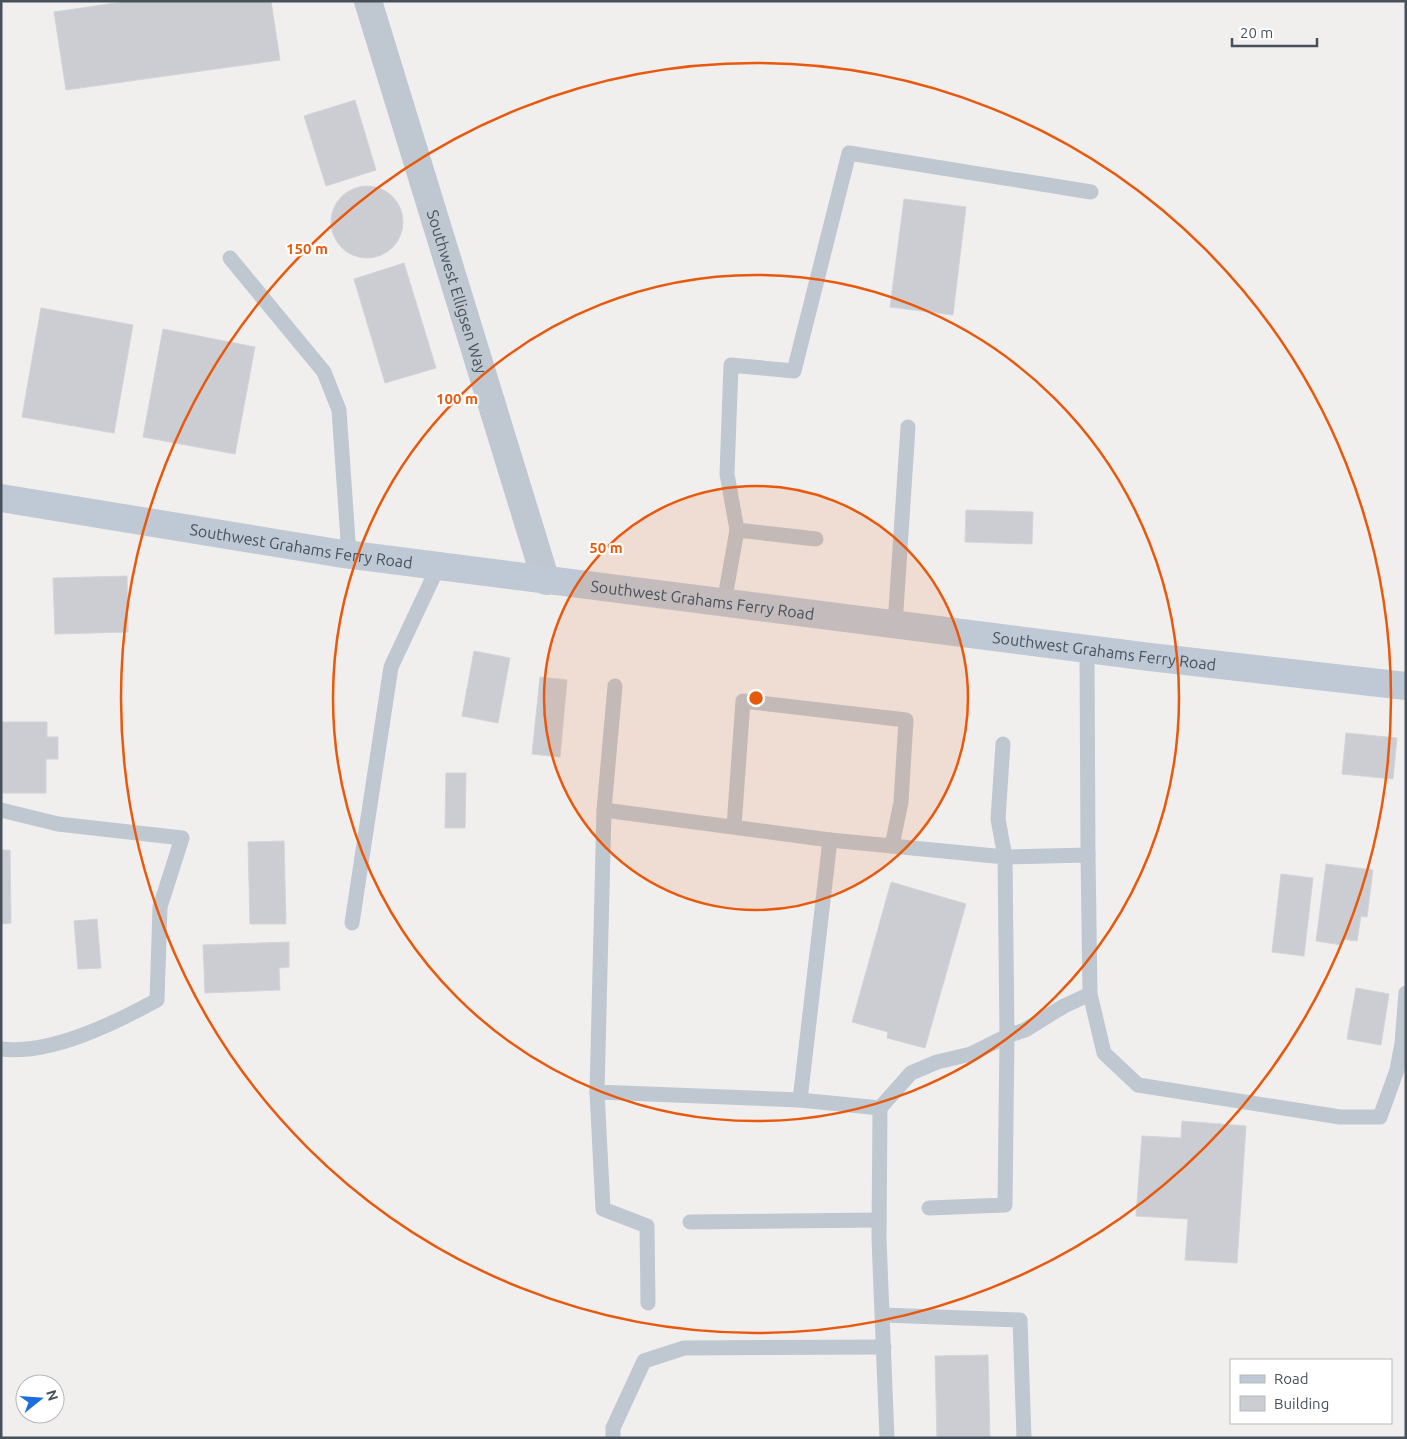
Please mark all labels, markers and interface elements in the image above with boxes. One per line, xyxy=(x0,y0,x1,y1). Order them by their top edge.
scale bar xyxy=(1232,15,1317,47)
text: 20 m xyxy=(1240,24,1273,41)
street label: Southwest Elligsen Way xyxy=(424,208,491,376)
text: 150 m xyxy=(286,240,328,257)
text: 100 m xyxy=(436,390,478,407)
street label: Southwest Grahams Ferry Road xyxy=(188,520,414,572)
text: 50 m xyxy=(589,539,623,556)
street label: Southwest Grahams Ferry Road xyxy=(590,577,815,623)
street label: Southwest Grahams Ferry Road xyxy=(991,628,1217,673)
centre of rings xyxy=(747,689,765,707)
legend xyxy=(1230,1359,1392,1424)
text: Road xyxy=(1274,1370,1309,1387)
north arrow xyxy=(15,1374,65,1424)
text: N xyxy=(43,1388,62,1403)
text: Building xyxy=(1274,1395,1329,1412)

